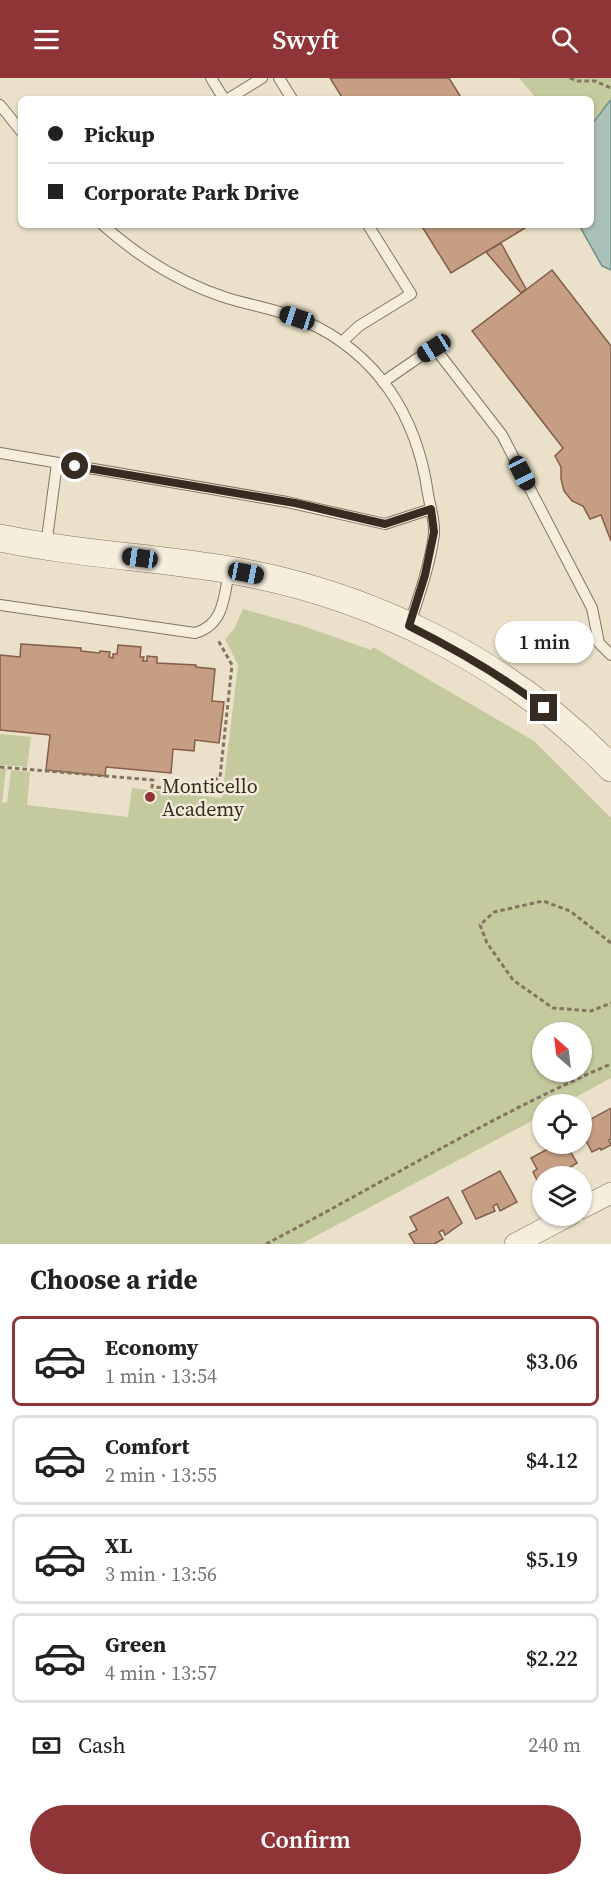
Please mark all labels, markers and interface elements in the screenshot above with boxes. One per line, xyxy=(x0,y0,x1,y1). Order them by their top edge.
text: Swyft xyxy=(272,21,339,58)
icon: menu xyxy=(30,23,63,56)
icon: search xyxy=(548,23,581,56)
text: Pickup xyxy=(84,119,155,149)
text: Corporate Park Drive xyxy=(84,177,299,207)
car xyxy=(277,304,317,332)
car xyxy=(414,331,454,365)
route start xyxy=(61,452,88,479)
car xyxy=(506,453,538,493)
car xyxy=(121,547,159,569)
car xyxy=(227,561,265,585)
callout: 1 min xyxy=(494,621,594,663)
text: 1 min xyxy=(519,628,570,656)
route end xyxy=(530,694,557,721)
place label: Monticello Academy xyxy=(162,772,258,823)
marker: Monticello Academy xyxy=(143,790,157,804)
north arrow xyxy=(532,1022,592,1082)
map controls xyxy=(532,1022,592,1226)
button: locate xyxy=(532,1094,592,1154)
button: layers xyxy=(532,1166,592,1226)
text: Choose a ride xyxy=(30,1261,198,1298)
text: Economy xyxy=(105,1332,199,1362)
icon: car xyxy=(33,1334,87,1388)
text: $3.06 xyxy=(526,1346,578,1376)
text: 1 min · 13:54 xyxy=(105,1362,217,1390)
text: Comfort xyxy=(105,1431,189,1461)
icon: car xyxy=(33,1433,87,1487)
text: $4.12 xyxy=(526,1445,578,1475)
text: 2 min · 13:55 xyxy=(105,1461,217,1489)
text: XL xyxy=(105,1530,132,1560)
icon: car xyxy=(33,1532,87,1586)
text: $5.19 xyxy=(526,1544,578,1574)
text: 3 min · 13:56 xyxy=(105,1560,217,1588)
text: Green xyxy=(105,1629,166,1659)
icon: car xyxy=(33,1631,87,1685)
text: $2.22 xyxy=(526,1643,578,1673)
text: 4 min · 13:57 xyxy=(105,1659,217,1687)
icon: cash xyxy=(30,1729,63,1762)
text: Cash xyxy=(78,1730,126,1760)
text: 240 m xyxy=(528,1731,581,1759)
button: Confirm xyxy=(30,1805,581,1874)

